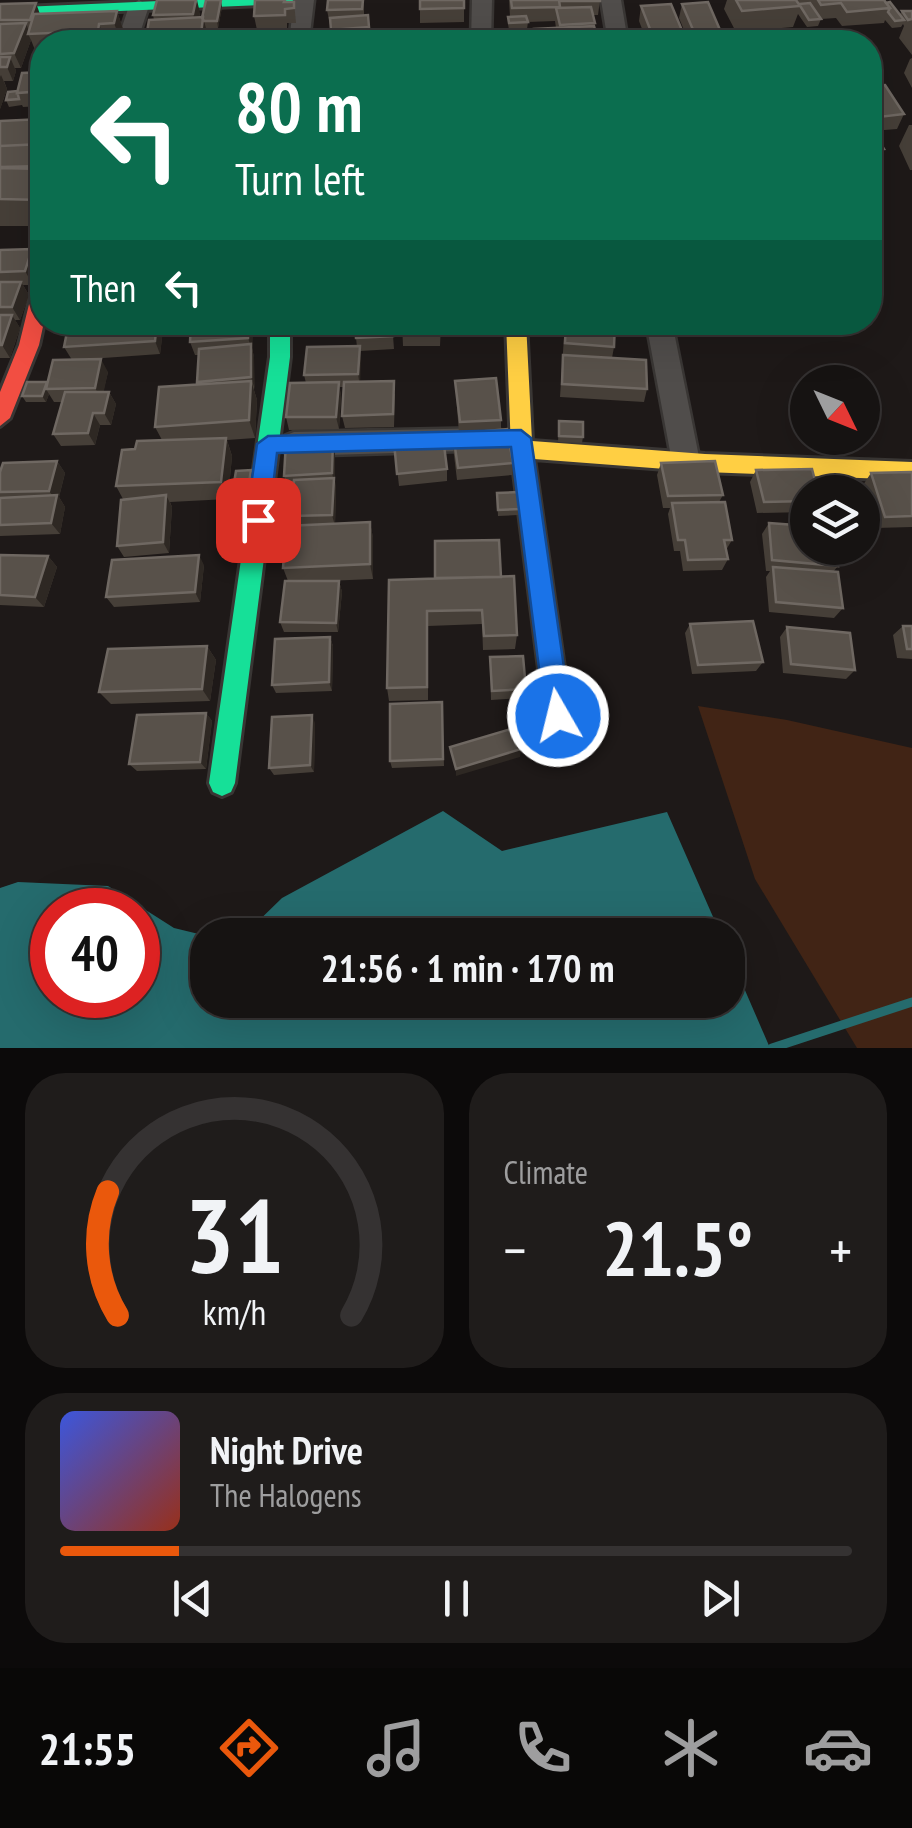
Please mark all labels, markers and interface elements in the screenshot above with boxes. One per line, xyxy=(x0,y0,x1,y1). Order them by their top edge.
text: 80 m xyxy=(235,61,363,151)
icon: left xyxy=(70,70,200,200)
text: Turn left xyxy=(235,149,365,207)
icon: left xyxy=(156,260,211,315)
text: Then xyxy=(70,263,136,312)
north arrow xyxy=(790,365,880,455)
map controls xyxy=(790,365,880,565)
button: layers xyxy=(790,475,880,565)
pin xyxy=(216,478,301,563)
icon: arrive xyxy=(231,493,286,548)
position arrow xyxy=(506,664,610,768)
speed limit sign: 40 xyxy=(30,888,160,1018)
text: 21:56 · 1 min · 170 m xyxy=(321,943,614,992)
text: Climate xyxy=(504,1151,588,1193)
text: 31 xyxy=(185,1167,284,1302)
text: 21.5° xyxy=(602,1200,753,1297)
text: − xyxy=(504,1214,526,1285)
text: + xyxy=(829,1214,852,1285)
text: km/h xyxy=(203,1289,266,1335)
text: Night Drive xyxy=(210,1425,363,1474)
text: The Halogens xyxy=(210,1474,362,1516)
icon: previous xyxy=(165,1571,220,1626)
icon: pause xyxy=(429,1571,484,1626)
icon: next xyxy=(693,1571,748,1626)
icon: directions xyxy=(214,1713,284,1783)
icon: music xyxy=(361,1713,431,1783)
icon: phone xyxy=(508,1713,578,1783)
icon: climate xyxy=(656,1713,726,1783)
icon: car xyxy=(803,1713,873,1783)
text: 21:55 xyxy=(39,1719,136,1777)

